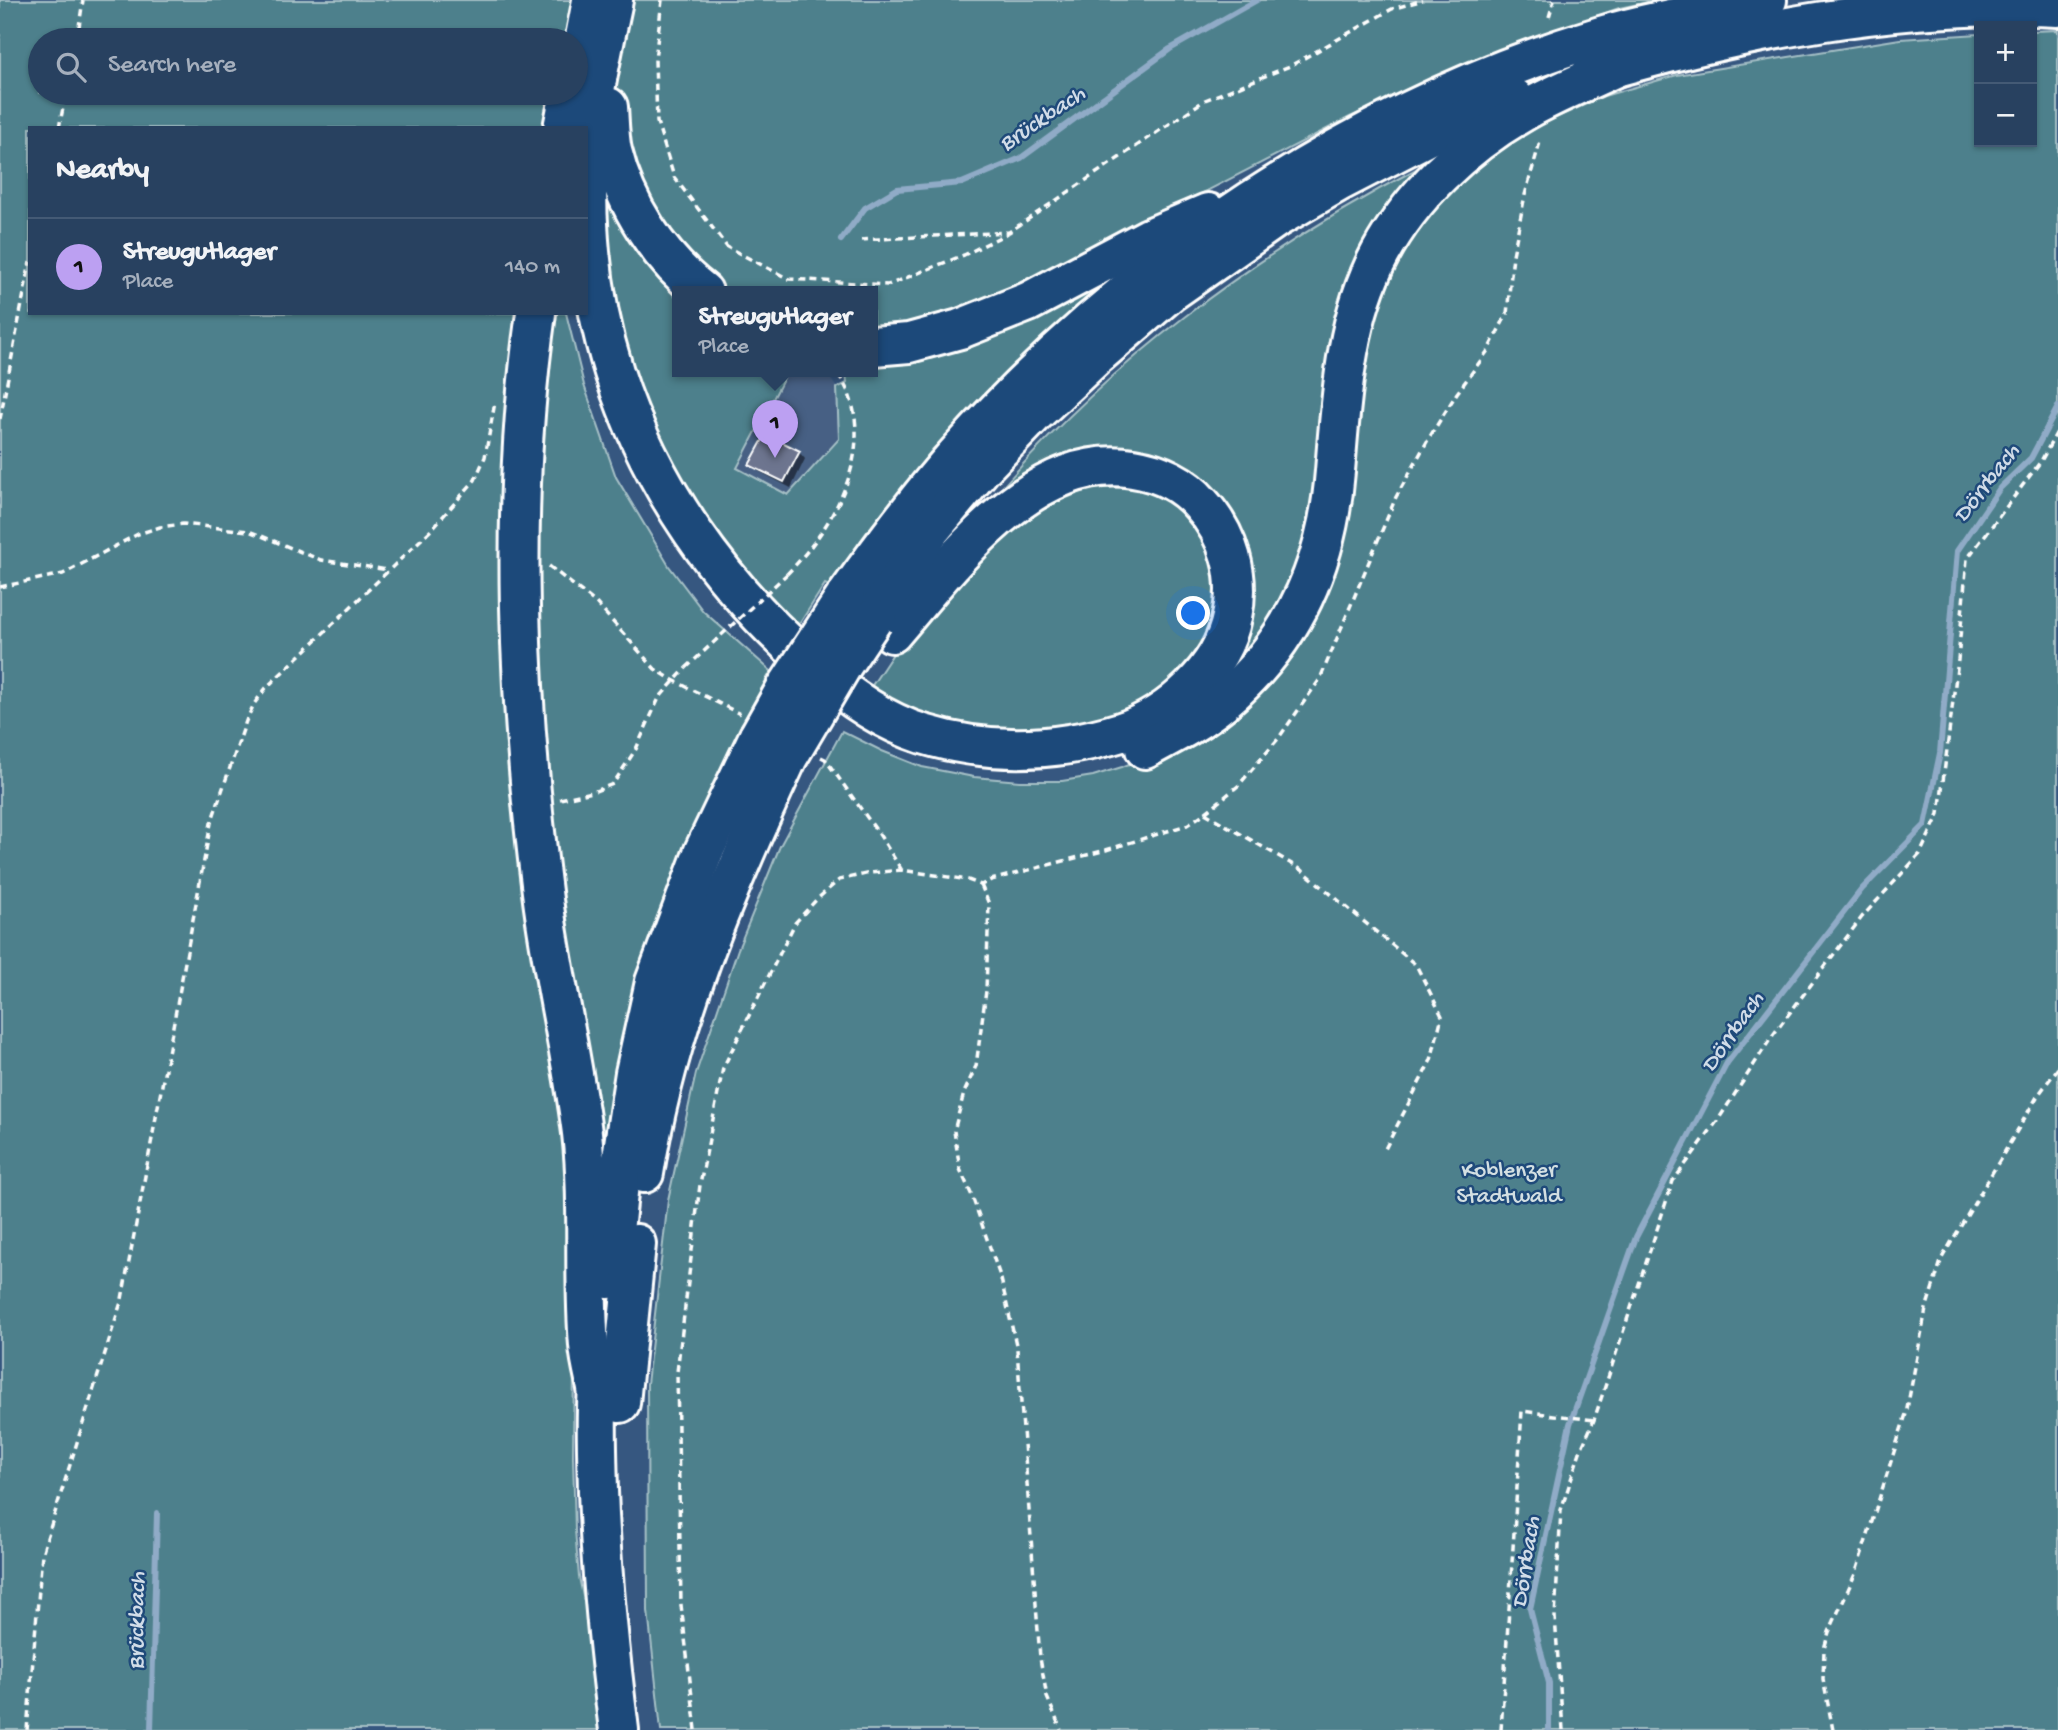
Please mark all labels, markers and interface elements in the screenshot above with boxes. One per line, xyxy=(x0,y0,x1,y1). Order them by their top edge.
map controls xyxy=(1974,21,2037,147)
button: + xyxy=(1974,21,2037,84)
search box xyxy=(28,28,588,105)
icon: search xyxy=(52,48,90,86)
text: Search here xyxy=(108,51,236,82)
water label: Brückbach xyxy=(994,80,1093,159)
button: − xyxy=(1974,84,2037,147)
text: Nearby xyxy=(56,154,149,189)
text: Streugutlager xyxy=(123,238,276,269)
text: 1 xyxy=(74,254,84,281)
text: 140 m xyxy=(505,254,560,281)
text: Place xyxy=(123,269,173,296)
popup xyxy=(672,286,878,377)
text: Streugutlager xyxy=(699,303,851,334)
text: Place xyxy=(699,334,749,361)
pin: 1 xyxy=(752,400,798,458)
water label: Dörrbach xyxy=(1948,438,2028,529)
your location xyxy=(1176,596,1210,630)
water label: Dörrbach xyxy=(1696,986,1773,1079)
park label: Koblenzer Stadtwald xyxy=(1457,1158,1563,1211)
water label: Dörrbach xyxy=(1506,1514,1549,1610)
water label: Brückbach xyxy=(123,1571,154,1670)

